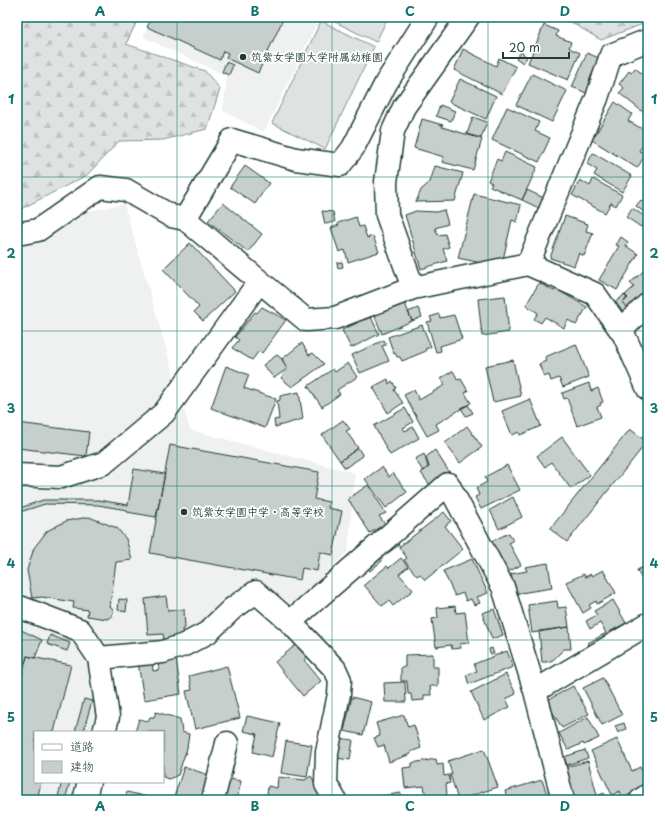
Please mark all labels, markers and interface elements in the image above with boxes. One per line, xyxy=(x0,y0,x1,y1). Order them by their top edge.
text: A xyxy=(95,1,105,20)
text: B xyxy=(251,1,260,20)
text: C xyxy=(405,1,415,20)
text: D xyxy=(560,1,570,20)
scale bar xyxy=(503,34,569,60)
text: 20 m xyxy=(509,38,540,56)
place label: 筑紫女学園大学附属幼稚園 xyxy=(251,48,383,65)
marker: 筑紫女学園大学附属幼稚園 xyxy=(238,52,248,62)
text: 1 xyxy=(8,89,14,108)
text: 1 xyxy=(651,89,657,108)
text: 2 xyxy=(6,243,16,262)
text: 2 xyxy=(649,243,659,262)
text: 3 xyxy=(7,398,16,417)
text: 3 xyxy=(650,398,659,417)
place label: 筑紫女学園中学・高等学校 xyxy=(192,503,324,520)
marker: 筑紫女学園中学・高等学校 xyxy=(179,507,189,517)
text: 4 xyxy=(7,553,16,572)
text: 4 xyxy=(650,553,659,572)
text: 5 xyxy=(7,707,15,726)
text: 5 xyxy=(650,707,658,726)
legend xyxy=(34,731,164,783)
text: 道路 xyxy=(70,737,94,755)
text: 建物 xyxy=(70,757,94,775)
text: A xyxy=(95,796,105,815)
text: B xyxy=(251,796,260,815)
text: C xyxy=(405,796,415,815)
text: D xyxy=(560,796,570,815)

